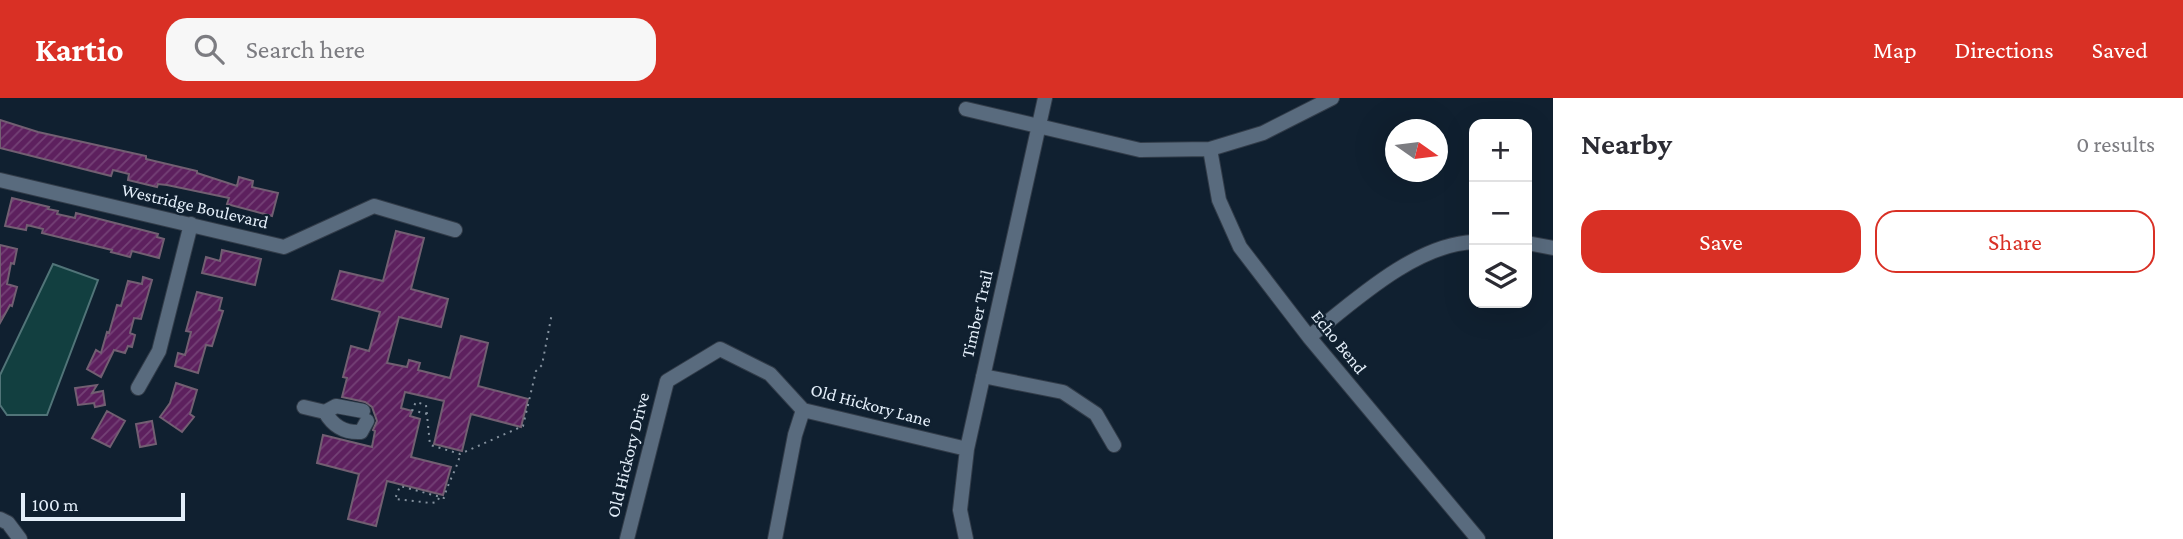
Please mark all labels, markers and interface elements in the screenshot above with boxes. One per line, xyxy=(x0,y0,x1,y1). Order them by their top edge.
search box xyxy=(166,18,656,81)
icon: search xyxy=(190,30,228,68)
text: Kartio xyxy=(35,31,124,68)
text: Search here xyxy=(246,35,365,64)
text: Map xyxy=(1873,36,1917,63)
text: Directions xyxy=(1955,36,2054,63)
text: Saved xyxy=(2092,36,2148,63)
north arrow xyxy=(1385,119,1448,182)
map controls xyxy=(1469,119,1532,308)
button: + xyxy=(1469,119,1532,182)
text: Nearby xyxy=(1581,127,1672,160)
text: 0 results xyxy=(2076,131,2155,157)
street label: Westridge Boulevard xyxy=(120,179,271,233)
button: − xyxy=(1469,182,1532,245)
button: Save xyxy=(1581,210,1861,273)
button: Share xyxy=(1875,210,2155,273)
button: layers xyxy=(1469,245,1532,308)
street label: Timber Trail xyxy=(957,268,997,360)
street label: Echo Bend xyxy=(1307,306,1371,378)
street label: Old Hickory Lane xyxy=(809,379,934,431)
street label: Old Hickory Drive xyxy=(603,390,653,520)
scale bar xyxy=(21,490,186,522)
text: 100 m xyxy=(32,494,79,515)

